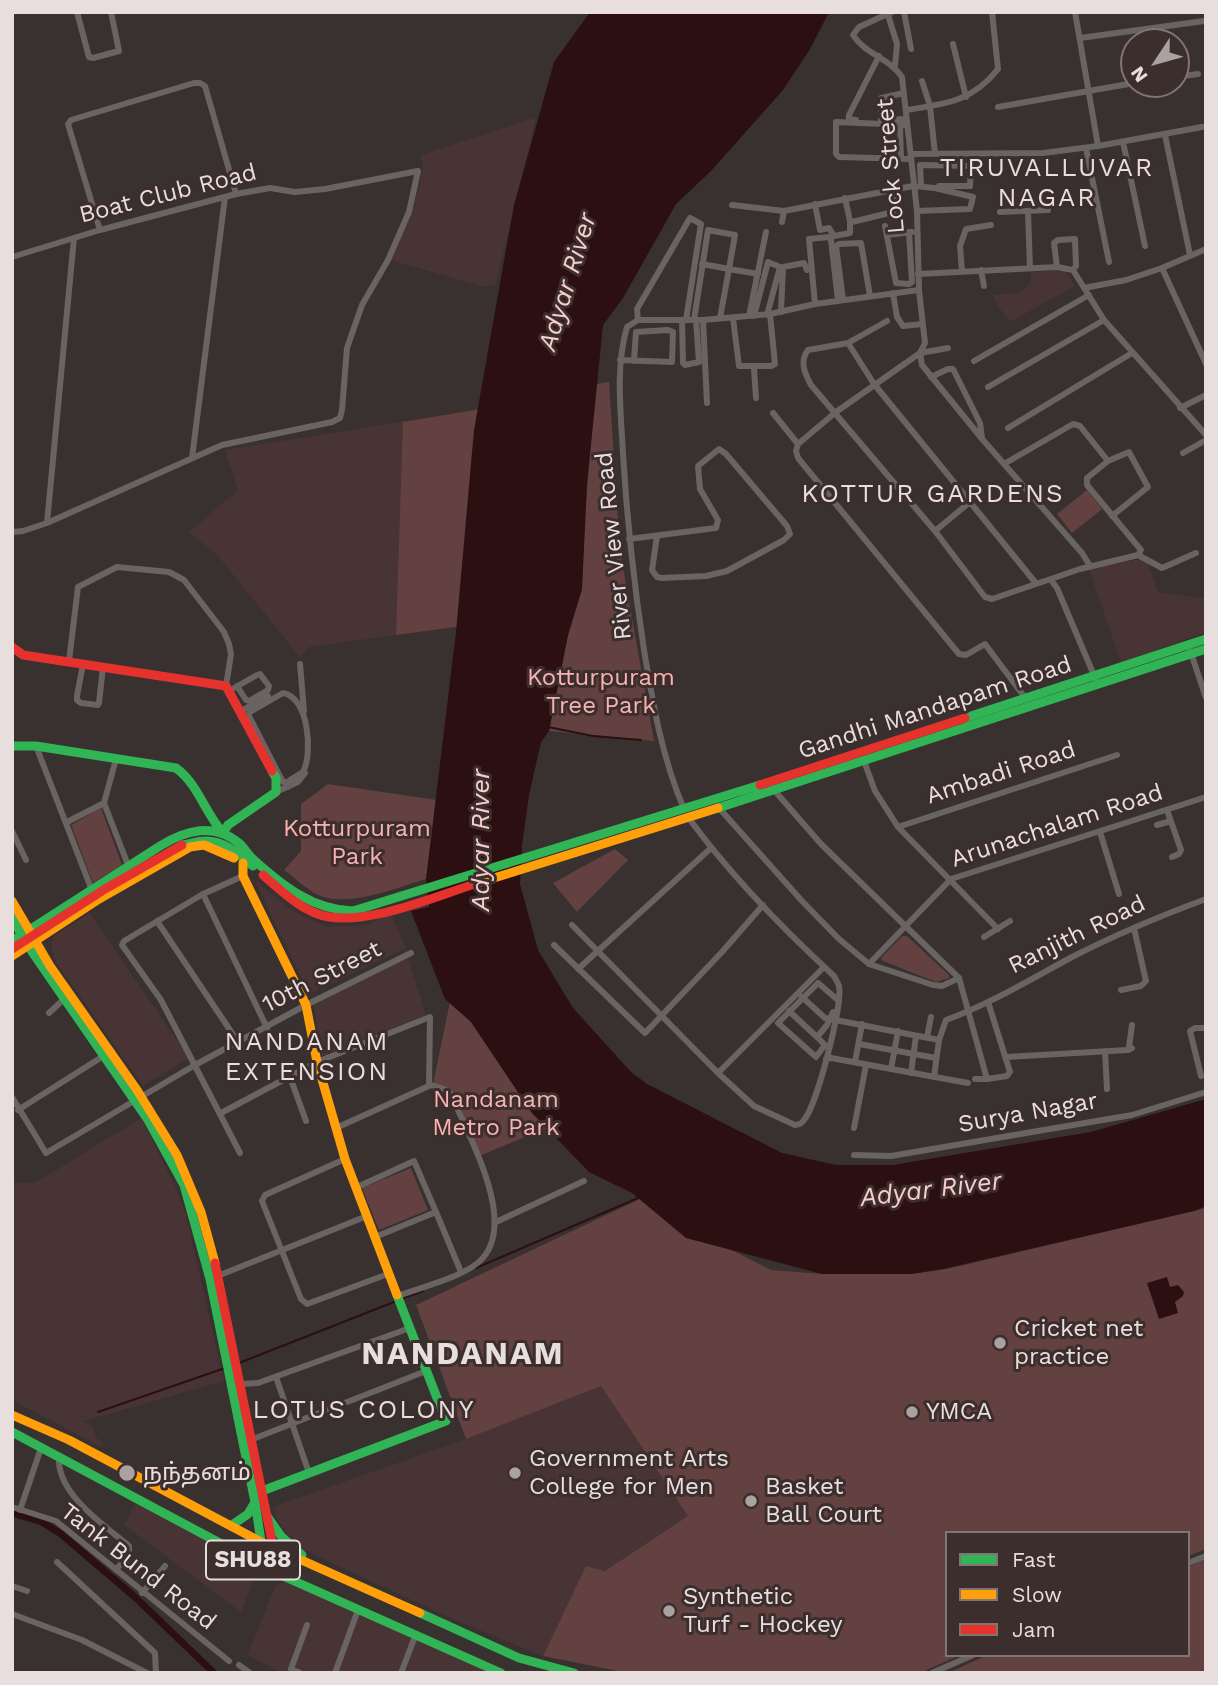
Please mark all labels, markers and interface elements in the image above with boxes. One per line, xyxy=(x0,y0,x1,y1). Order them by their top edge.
north arrow xyxy=(1120,28,1190,98)
text: N xyxy=(1126,62,1153,87)
street label: Lock Street xyxy=(871,97,911,235)
district label: TIRUVALLUVAR NAGAR xyxy=(941,152,1153,214)
street label: Boat Club Road xyxy=(76,158,260,230)
water label: Adyar River xyxy=(532,209,604,355)
street label: River View Road xyxy=(590,451,638,641)
district label: KOTTUR GARDENS xyxy=(803,478,1063,510)
street label: Gandhi Mandapam Road xyxy=(795,650,1075,766)
park label: Kotturpuram Tree Park xyxy=(527,664,675,720)
street label: Ambadi Road xyxy=(923,735,1079,811)
water label: Adyar River xyxy=(465,769,497,911)
street label: Arunachalam Road xyxy=(947,778,1167,874)
park label: Kotturpuram Park xyxy=(283,815,431,871)
street label: Ranjith Road xyxy=(1004,889,1150,981)
street label: 10th Street xyxy=(258,935,386,1019)
district label: NANDANAM EXTENSION xyxy=(225,1026,389,1088)
park label: Nandanam Metro Park xyxy=(432,1086,560,1142)
street label: Surya Nagar xyxy=(956,1087,1100,1139)
water label: Adyar River xyxy=(858,1166,1004,1214)
place label: Cricket net practice xyxy=(1014,1315,1143,1371)
marker: Cricket net practice xyxy=(992,1335,1008,1351)
district label: NANDANAM xyxy=(362,1336,564,1374)
district label: LOTUS COLONY xyxy=(254,1394,474,1426)
place label: YMCA xyxy=(926,1398,992,1426)
marker: YMCA xyxy=(904,1404,920,1420)
place label: Government Arts College for Men xyxy=(529,1445,729,1501)
place label: நந்தனம் xyxy=(143,1459,251,1487)
marker: நந்தனம் xyxy=(117,1463,137,1483)
marker: Government Arts College for Men xyxy=(507,1465,523,1481)
place label: Basket Ball Court xyxy=(765,1473,882,1529)
marker: Basket Ball Court xyxy=(743,1493,759,1509)
street label: Tank Bund Road xyxy=(54,1497,222,1637)
legend xyxy=(945,1531,1190,1657)
road number: SHU88 xyxy=(206,1540,300,1580)
text: Fast xyxy=(1012,1547,1056,1572)
text: Slow xyxy=(1012,1582,1062,1607)
place label: Synthetic Turf - Hockey xyxy=(683,1583,843,1639)
marker: Synthetic Turf - Hockey xyxy=(661,1603,677,1619)
text: Jam xyxy=(1012,1617,1055,1642)

